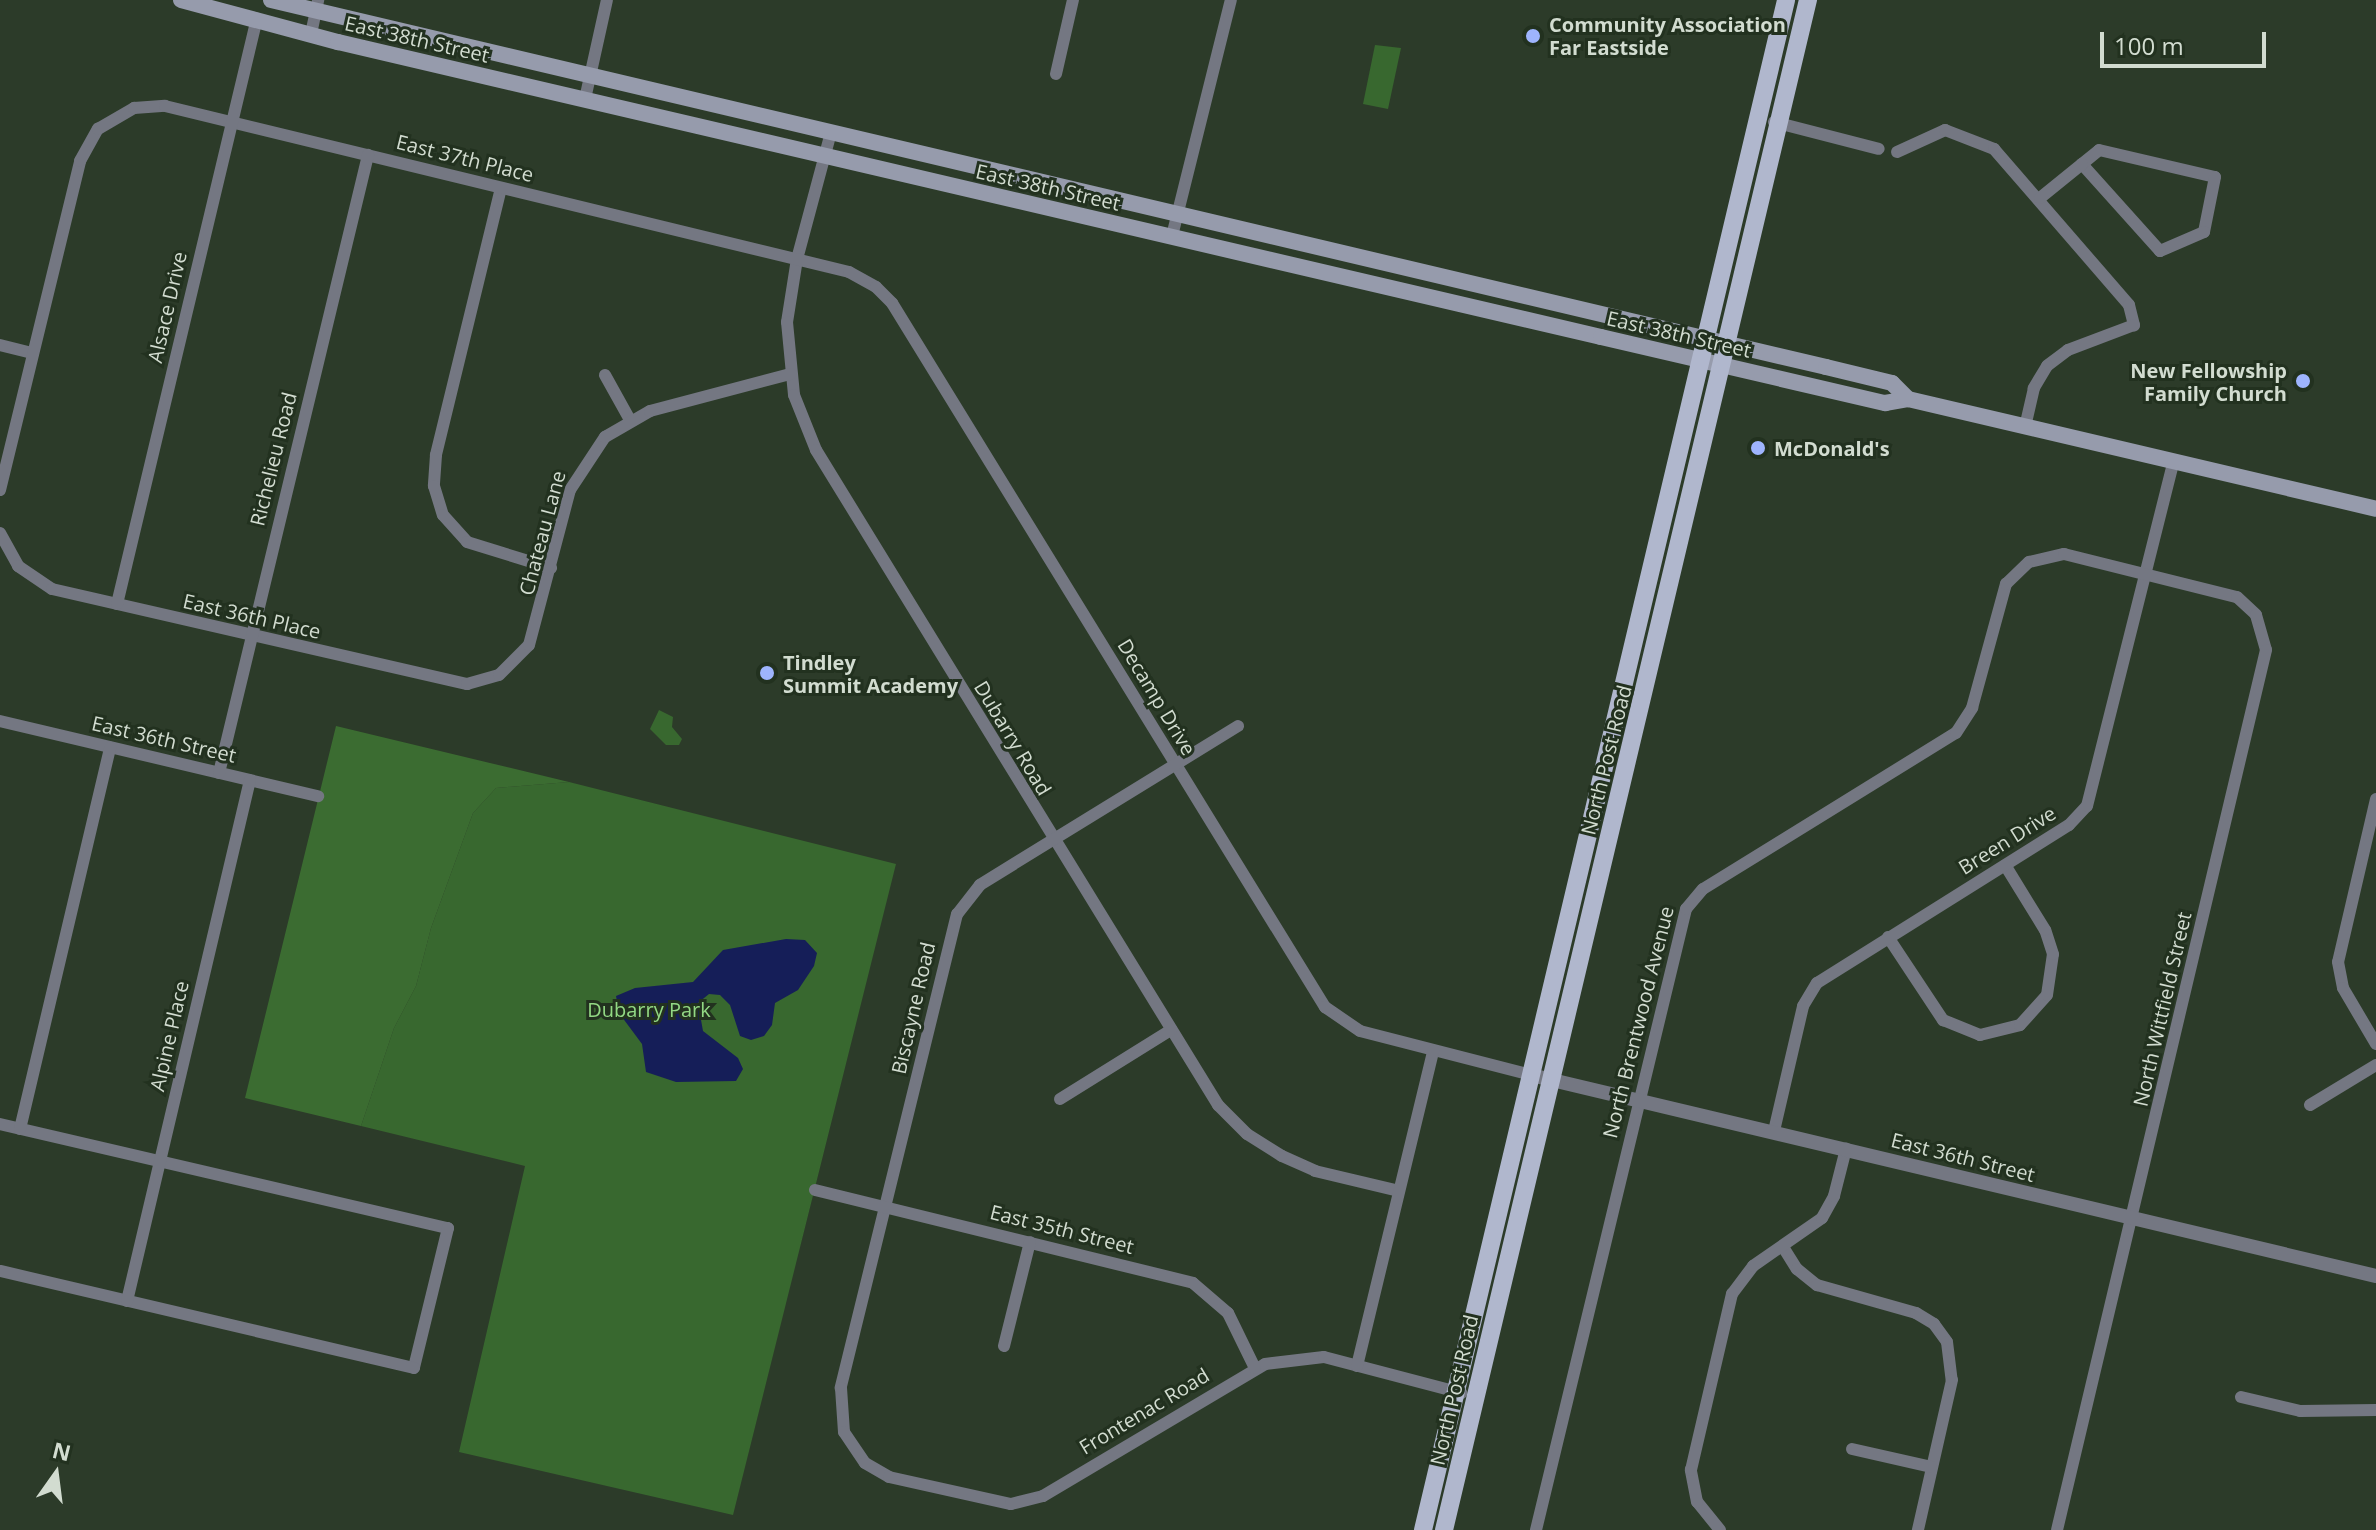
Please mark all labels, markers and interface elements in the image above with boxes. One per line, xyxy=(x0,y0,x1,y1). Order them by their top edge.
street label: East 38th Street xyxy=(342,11,492,67)
place label: Community Association Far Eastside xyxy=(1549,12,1786,59)
scale bar xyxy=(2104,16,2270,66)
marker: Community Association Far Eastside xyxy=(1524,27,1542,45)
text: 100 m xyxy=(2114,29,2184,62)
street label: East 37th Place xyxy=(394,129,536,187)
street label: East 38th Street xyxy=(973,159,1123,215)
street label: Alsace Drive xyxy=(143,249,191,365)
street label: East 38th Street xyxy=(1604,306,1754,362)
place label: New Fellowship Family Church xyxy=(2130,358,2287,405)
marker: New Fellowship Family Church xyxy=(2294,372,2312,390)
street label: Richelieu Road xyxy=(245,390,301,528)
place label: McDonald's xyxy=(1774,436,1890,460)
marker: McDonald's xyxy=(1749,439,1767,457)
street label: Chateau Lane xyxy=(514,468,570,598)
street label: East 36th Place xyxy=(181,588,323,644)
street label: Decamp Drive xyxy=(1113,635,1201,759)
place label: Tindley Summit Academy xyxy=(783,650,958,697)
marker: Tindley Summit Academy xyxy=(758,664,776,682)
street label: Dubarry Road xyxy=(969,676,1057,800)
street label: North Post Road xyxy=(1576,683,1636,837)
street label: East 36th Street xyxy=(89,711,239,767)
street label: Breen Drive xyxy=(1954,801,2060,879)
street label: North Brentwood Avenue xyxy=(1598,904,1678,1140)
street label: North Wittfield Street xyxy=(2128,909,2196,1109)
street label: Biscayne Road xyxy=(886,940,940,1076)
street label: Alpine Place xyxy=(145,978,193,1094)
park label: Dubarry Park xyxy=(587,997,711,1021)
street label: East 36th Street xyxy=(1889,1128,2037,1186)
street label: East 35th Street xyxy=(988,1200,1136,1258)
street label: North Post Road xyxy=(1425,1313,1483,1467)
street label: Frontenac Road xyxy=(1075,1363,1213,1459)
north arrow xyxy=(16,1434,96,1514)
text: N xyxy=(49,1434,74,1467)

